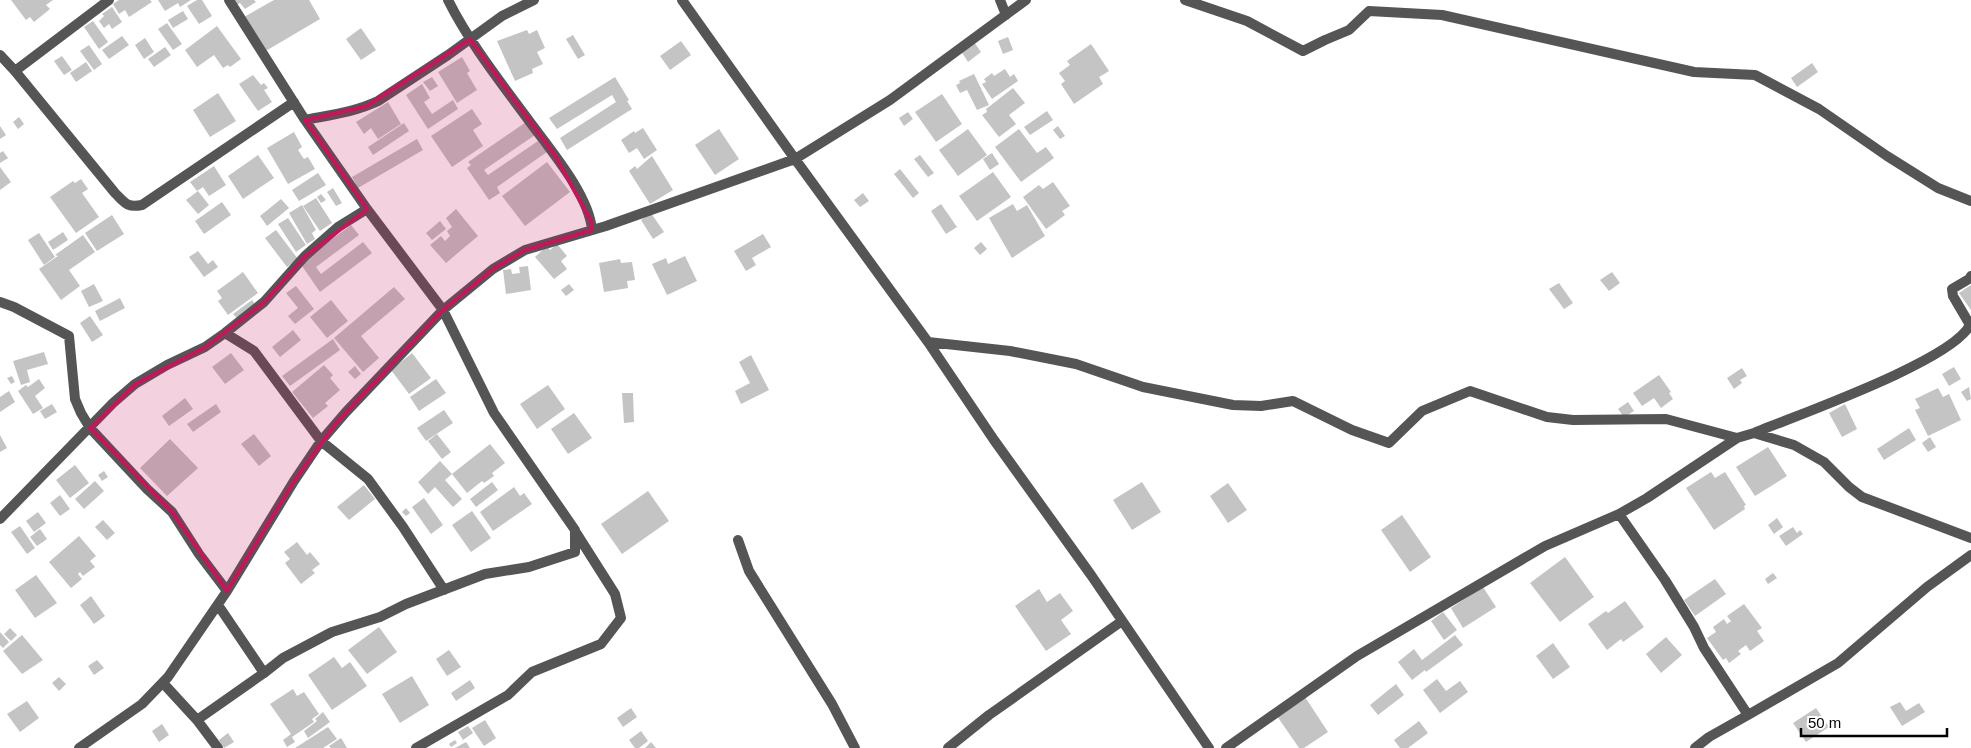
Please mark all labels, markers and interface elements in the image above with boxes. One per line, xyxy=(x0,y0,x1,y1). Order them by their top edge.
scale bar xyxy=(1801,706,1947,738)
text: 50 m xyxy=(1808,714,1841,731)

